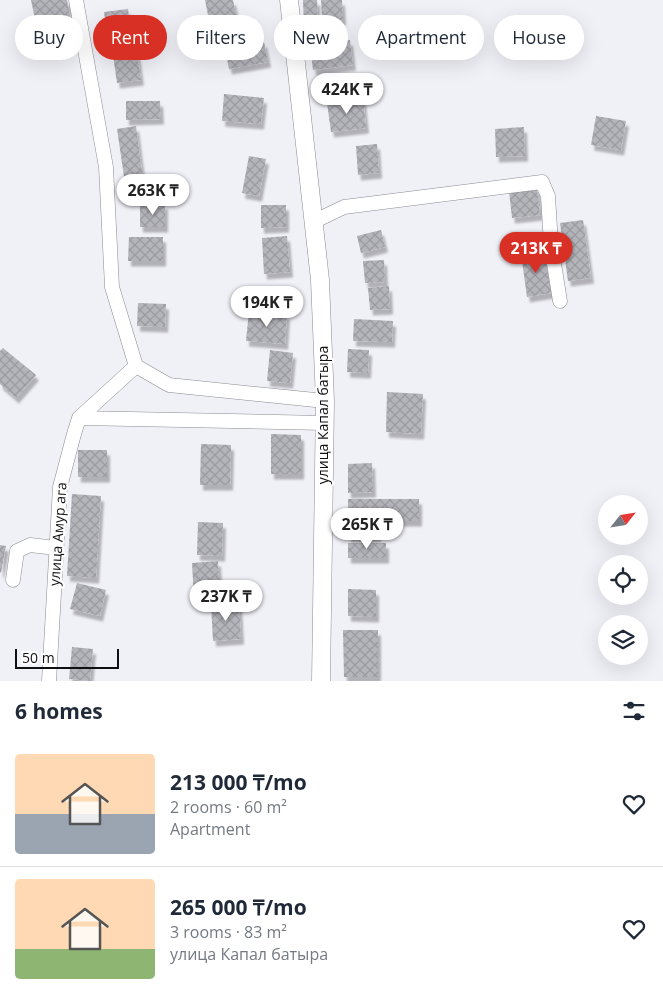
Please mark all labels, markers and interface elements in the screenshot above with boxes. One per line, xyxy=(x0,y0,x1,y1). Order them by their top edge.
chip: Buy xyxy=(15,15,83,60)
chip: Rent xyxy=(93,15,167,60)
chip: Filters xyxy=(177,15,264,60)
chip: New xyxy=(274,15,348,60)
chip: Apartment xyxy=(358,15,484,60)
chip: House xyxy=(494,15,584,60)
pin: 424K ₸ xyxy=(306,72,388,115)
text: 424K ₸ xyxy=(322,78,372,100)
pin: 263K ₸ xyxy=(112,174,194,216)
text: 263K ₸ xyxy=(128,179,178,201)
pin: 213K ₸ xyxy=(495,232,577,274)
text: 213K ₸ xyxy=(511,237,561,259)
pin: 194K ₸ xyxy=(226,286,308,328)
text: 194K ₸ xyxy=(242,291,292,313)
street label: улица Капал батыра xyxy=(313,346,332,484)
street label: улица Амур ага xyxy=(44,481,71,587)
north arrow xyxy=(598,495,648,545)
map controls xyxy=(598,495,648,665)
pin: 265K ₸ xyxy=(326,508,408,550)
text: 265K ₸ xyxy=(342,513,392,535)
button: locate xyxy=(598,555,648,605)
pin: 237K ₸ xyxy=(185,580,267,622)
text: 237K ₸ xyxy=(201,585,251,607)
button: layers xyxy=(598,615,648,665)
scale bar xyxy=(15,646,119,669)
text: 50 m xyxy=(22,648,55,667)
text: 6 homes xyxy=(15,697,103,725)
icon: filters xyxy=(620,697,648,725)
text: 213 000 ₸/mo xyxy=(170,768,307,796)
icon: home xyxy=(55,774,115,834)
icon: heart xyxy=(620,790,648,818)
text: 2 rooms · 60 m² xyxy=(170,796,287,818)
text: Apartment xyxy=(170,818,250,840)
text: 265 000 ₸/mo xyxy=(170,893,307,921)
icon: home xyxy=(55,899,115,959)
icon: heart xyxy=(620,915,648,943)
text: 3 rooms · 83 m² xyxy=(170,921,287,943)
text: улица Капал батыра xyxy=(170,943,328,965)

